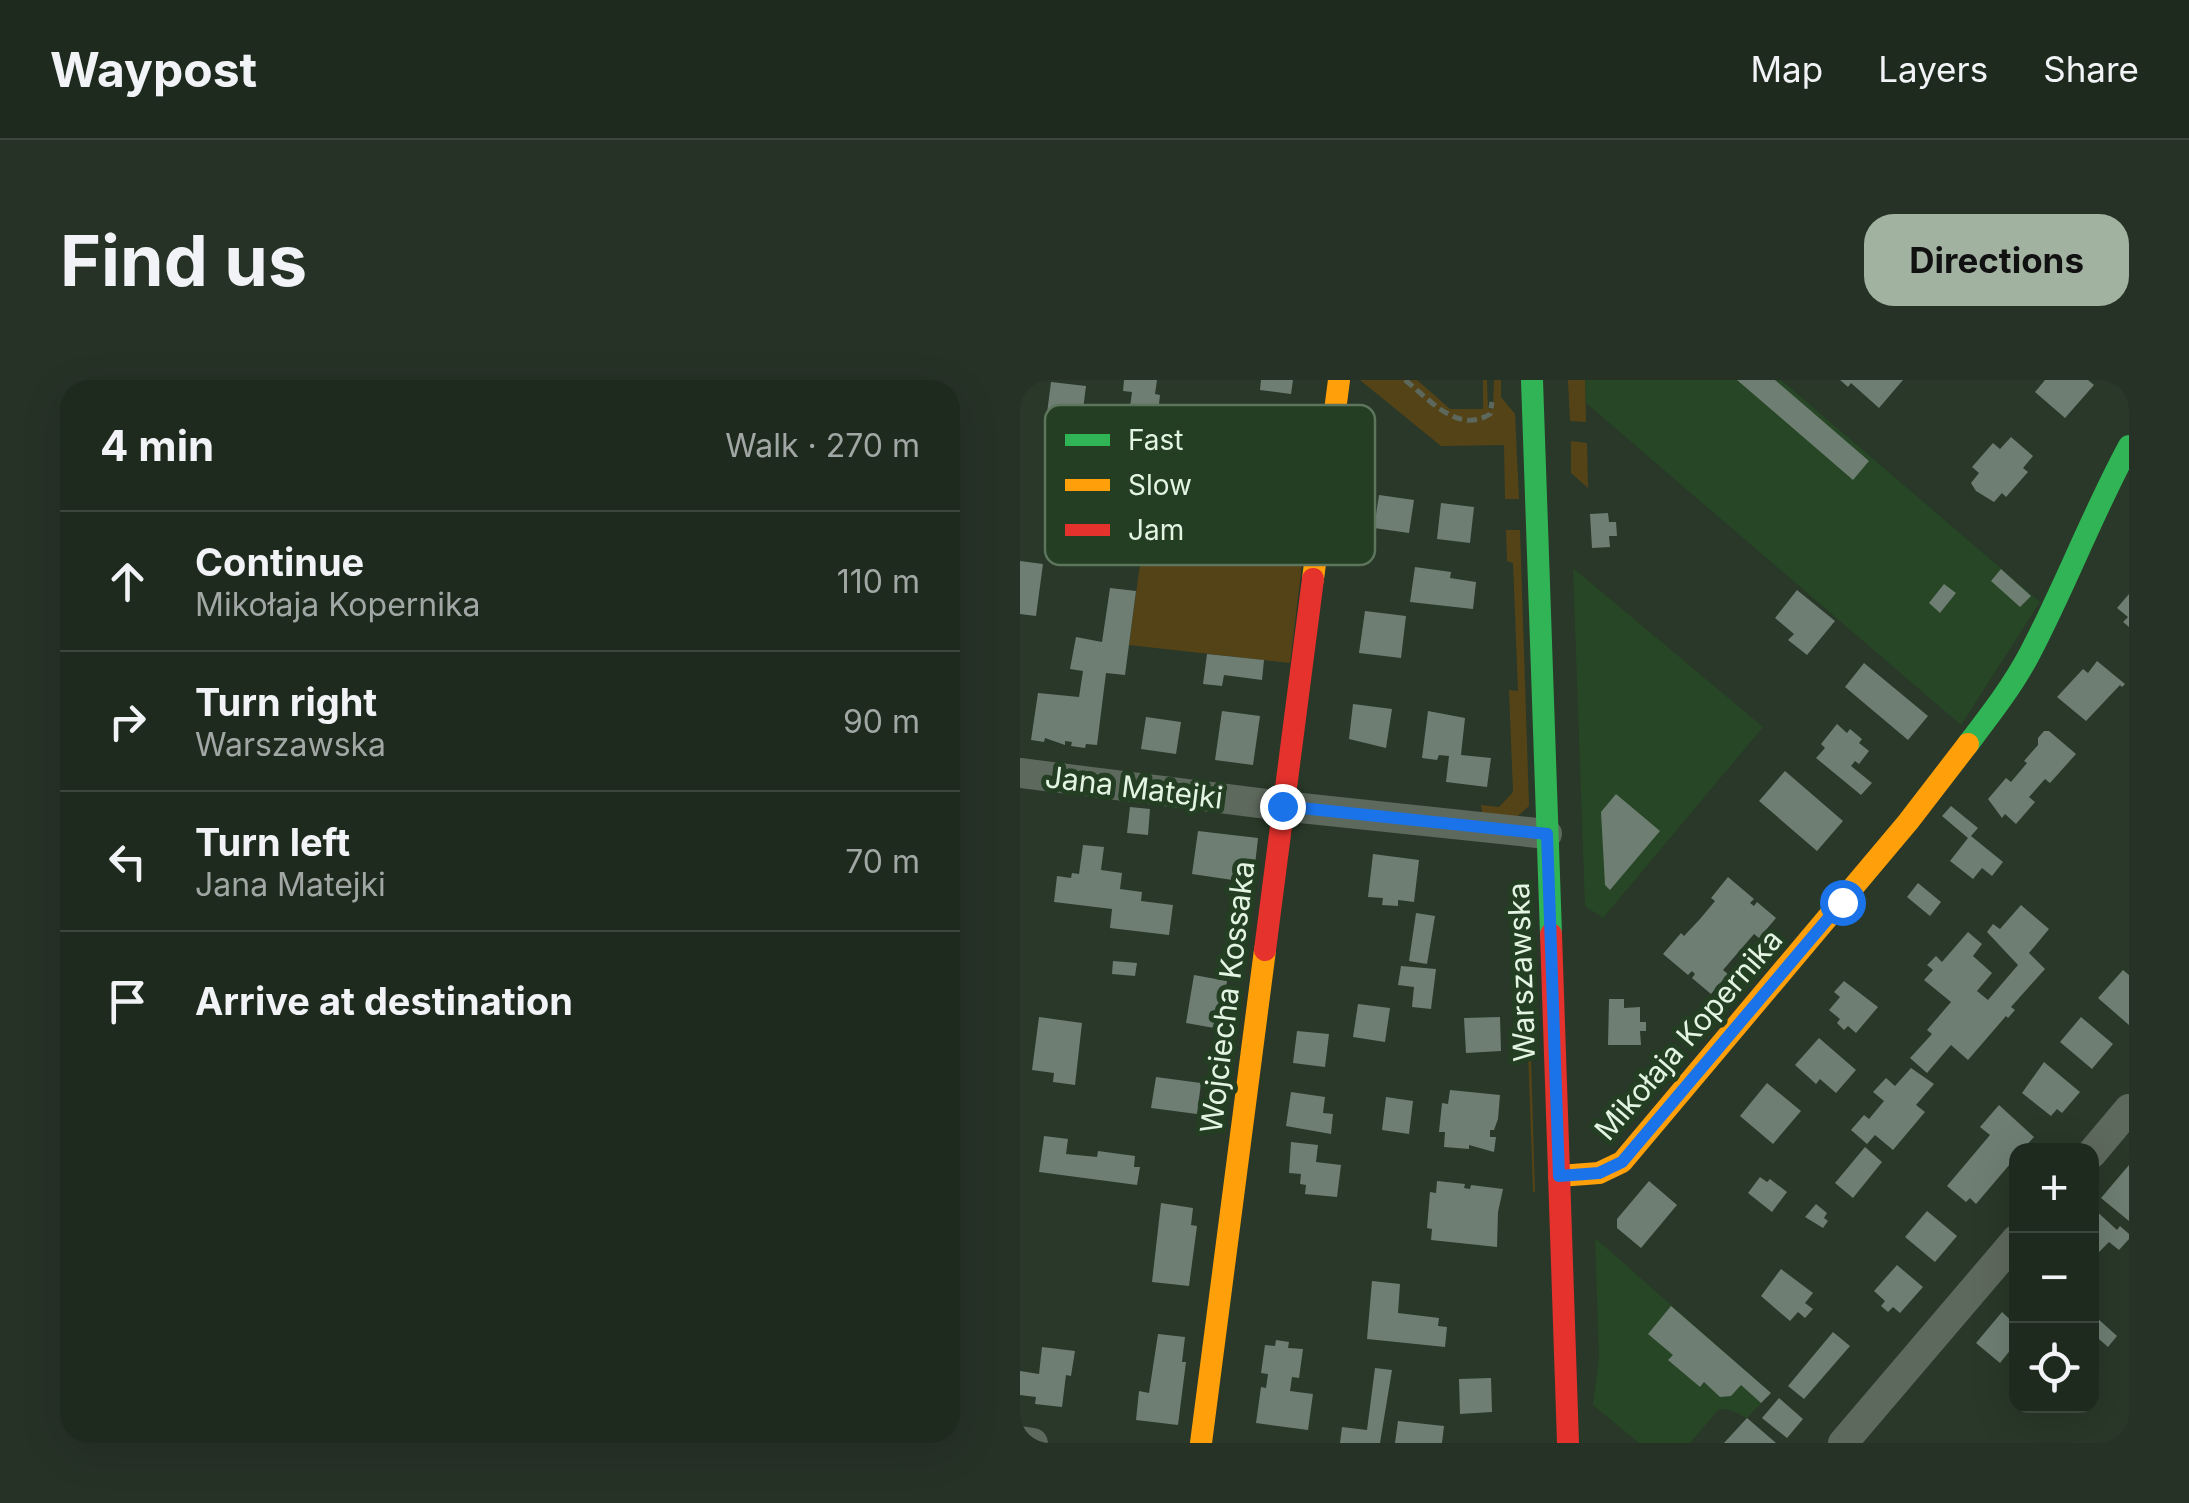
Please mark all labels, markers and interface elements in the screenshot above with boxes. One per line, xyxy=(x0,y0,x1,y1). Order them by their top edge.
text: Waypost xyxy=(50,40,257,99)
text: Map xyxy=(1751,48,1823,90)
text: Layers xyxy=(1878,48,1988,90)
text: Share xyxy=(2043,48,2139,90)
button: Directions xyxy=(1864,214,2129,306)
text: Find us xyxy=(60,218,307,303)
legend xyxy=(1045,405,1375,565)
text: 4 min xyxy=(100,420,214,471)
text: Fast xyxy=(1128,423,1184,457)
text: Walk · 270 m xyxy=(725,426,920,465)
text: Slow xyxy=(1128,468,1192,502)
text: Jam xyxy=(1128,513,1184,547)
text: Continue xyxy=(195,539,364,585)
icon: ahead xyxy=(100,554,155,609)
text: 110 m xyxy=(837,562,920,601)
text: Mikołaja Kopernika xyxy=(195,585,481,624)
text: Turn right xyxy=(195,679,377,725)
icon: right xyxy=(100,694,155,749)
text: 90 m xyxy=(843,702,920,741)
text: Warszawska xyxy=(195,725,386,764)
street label: Jana Matejki xyxy=(1043,758,1225,816)
route end xyxy=(1260,784,1306,830)
text: Turn left xyxy=(195,819,350,865)
icon: left xyxy=(100,834,155,889)
text: 70 m xyxy=(845,842,920,881)
street label: Wojciecha Kossaka xyxy=(1192,859,1262,1135)
text: Jana Matejki xyxy=(195,865,386,904)
route start xyxy=(1820,880,1866,926)
street label: Warszawska xyxy=(1500,882,1542,1062)
street label: Mikołaja Kopernika xyxy=(1587,922,1790,1147)
icon: arrive xyxy=(100,974,155,1029)
text: Arrive at destination xyxy=(195,978,573,1024)
map controls xyxy=(2009,1143,2099,1413)
button: + xyxy=(2009,1143,2099,1233)
button: − xyxy=(2009,1233,2099,1323)
button: locate xyxy=(2009,1323,2099,1413)

